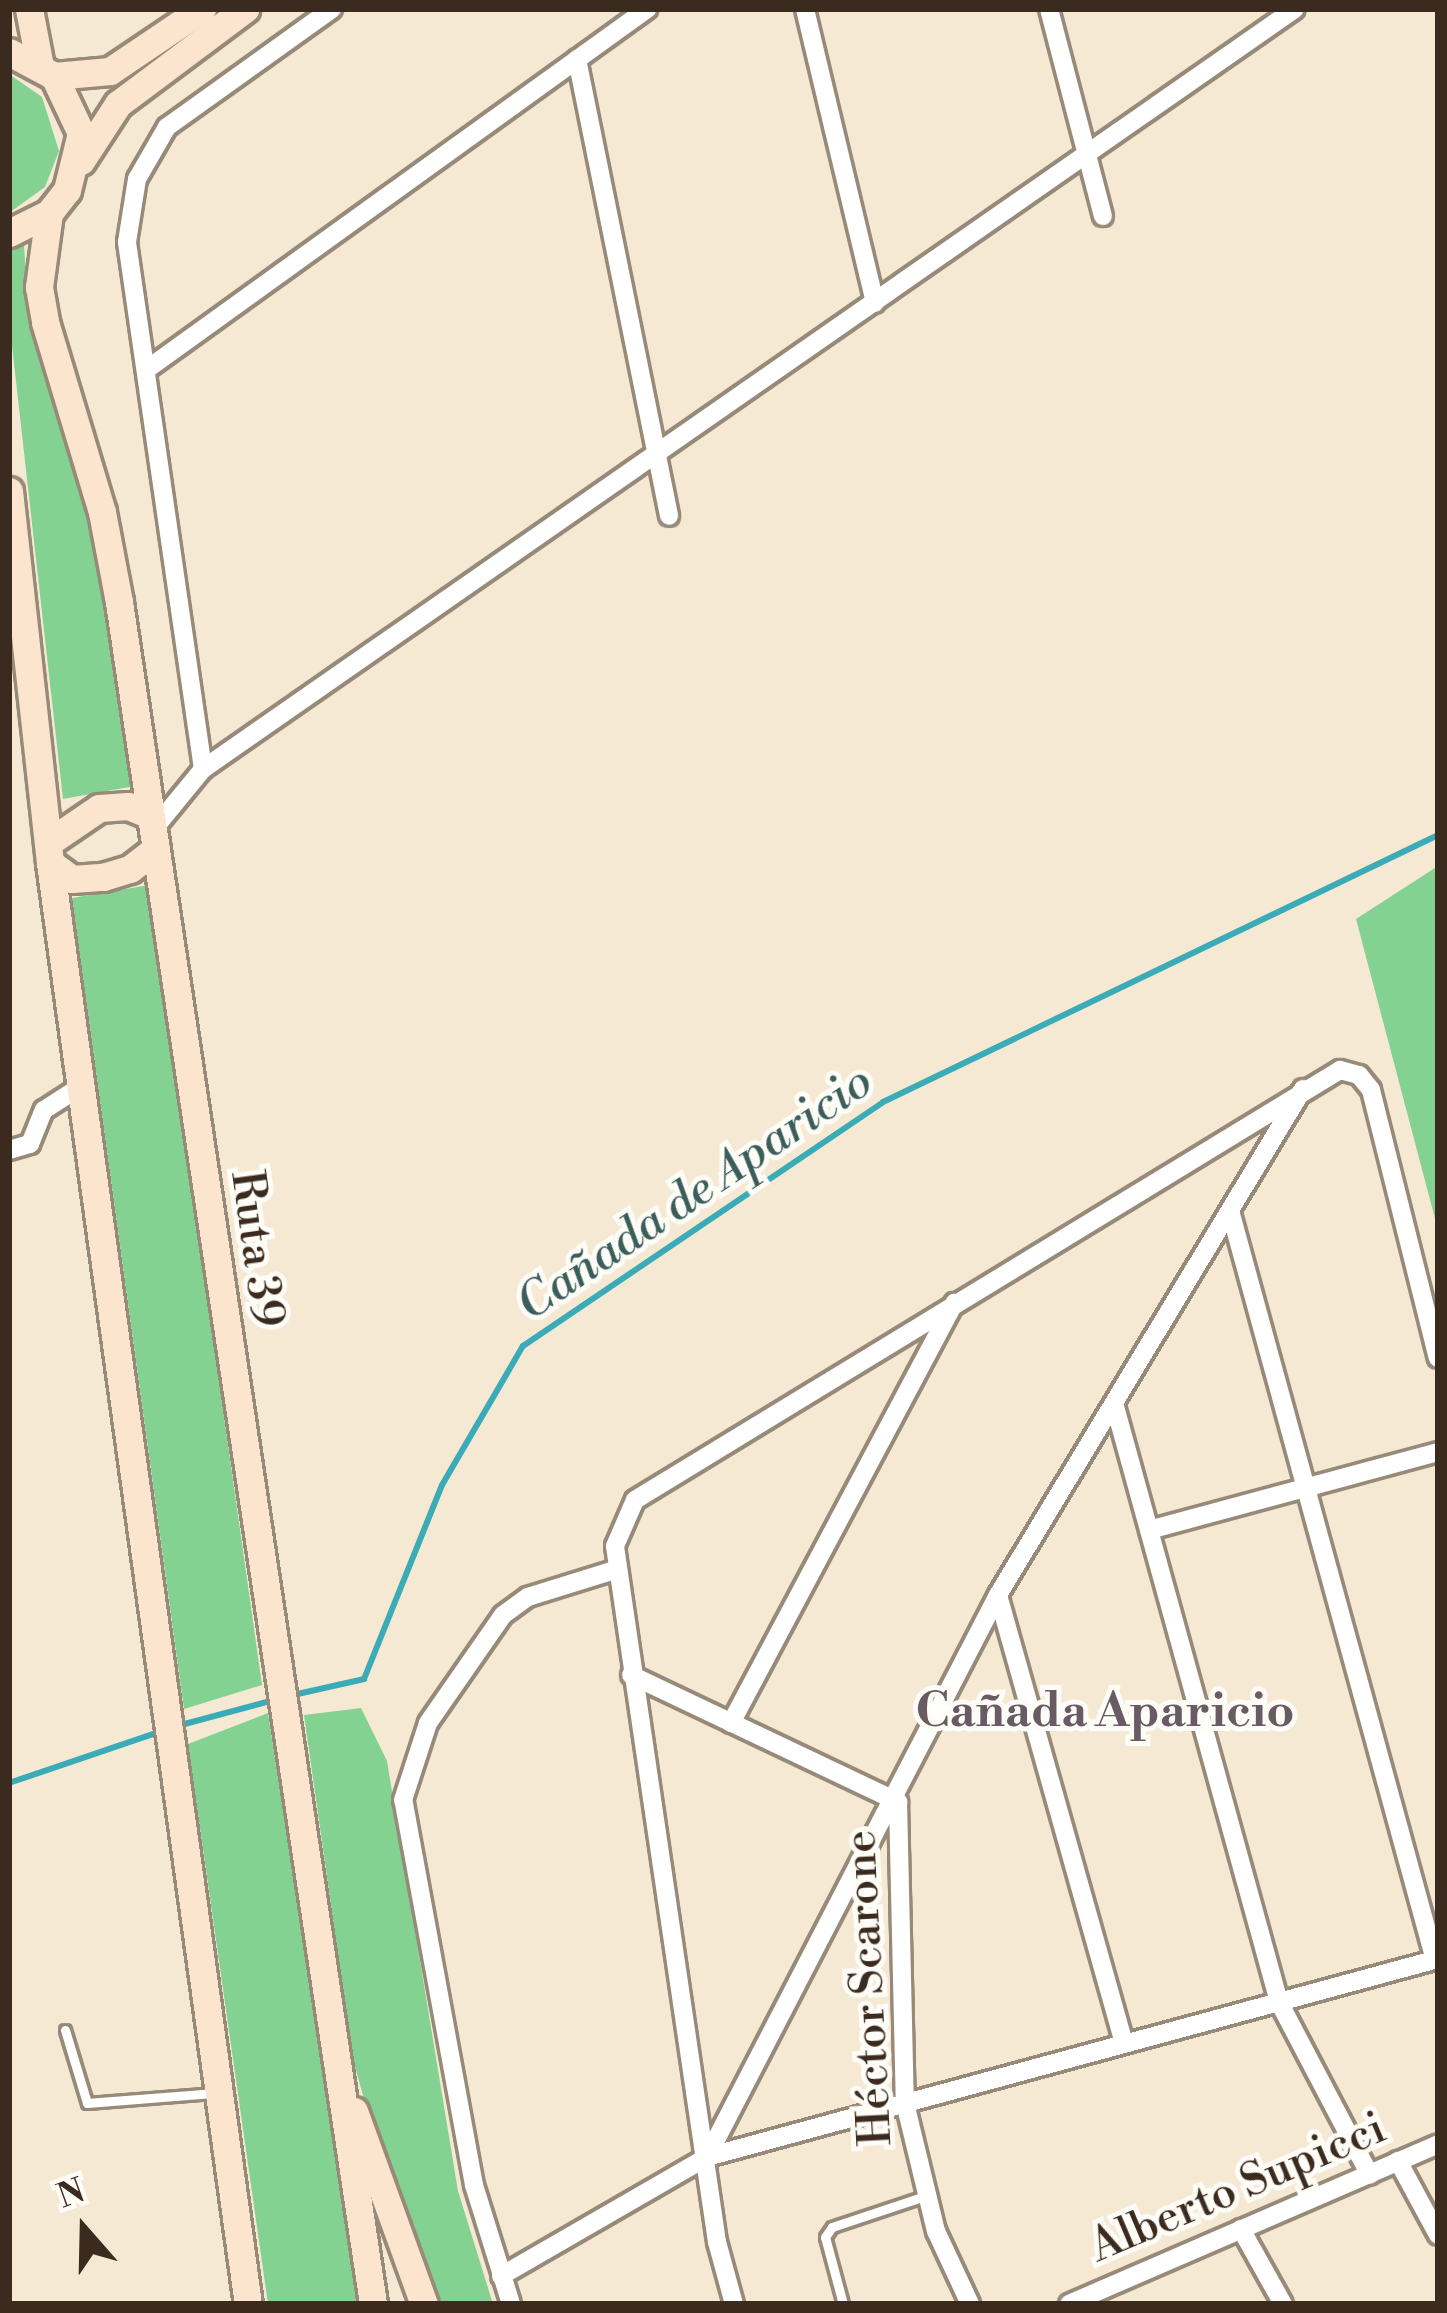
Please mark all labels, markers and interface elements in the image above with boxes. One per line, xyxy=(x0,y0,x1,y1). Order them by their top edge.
water label: Cañada de Aparicio xyxy=(506,1054,884,1334)
street label: Ruta 39 xyxy=(218,1167,294,1331)
district label: Cañada Aparicio xyxy=(915,1684,1295,1742)
street label: Héctor Scarone xyxy=(834,1829,904,2147)
street label: Alberto Supicci xyxy=(1082,2101,1394,2275)
north arrow xyxy=(24,2169,144,2289)
text: N xyxy=(52,2171,91,2218)

